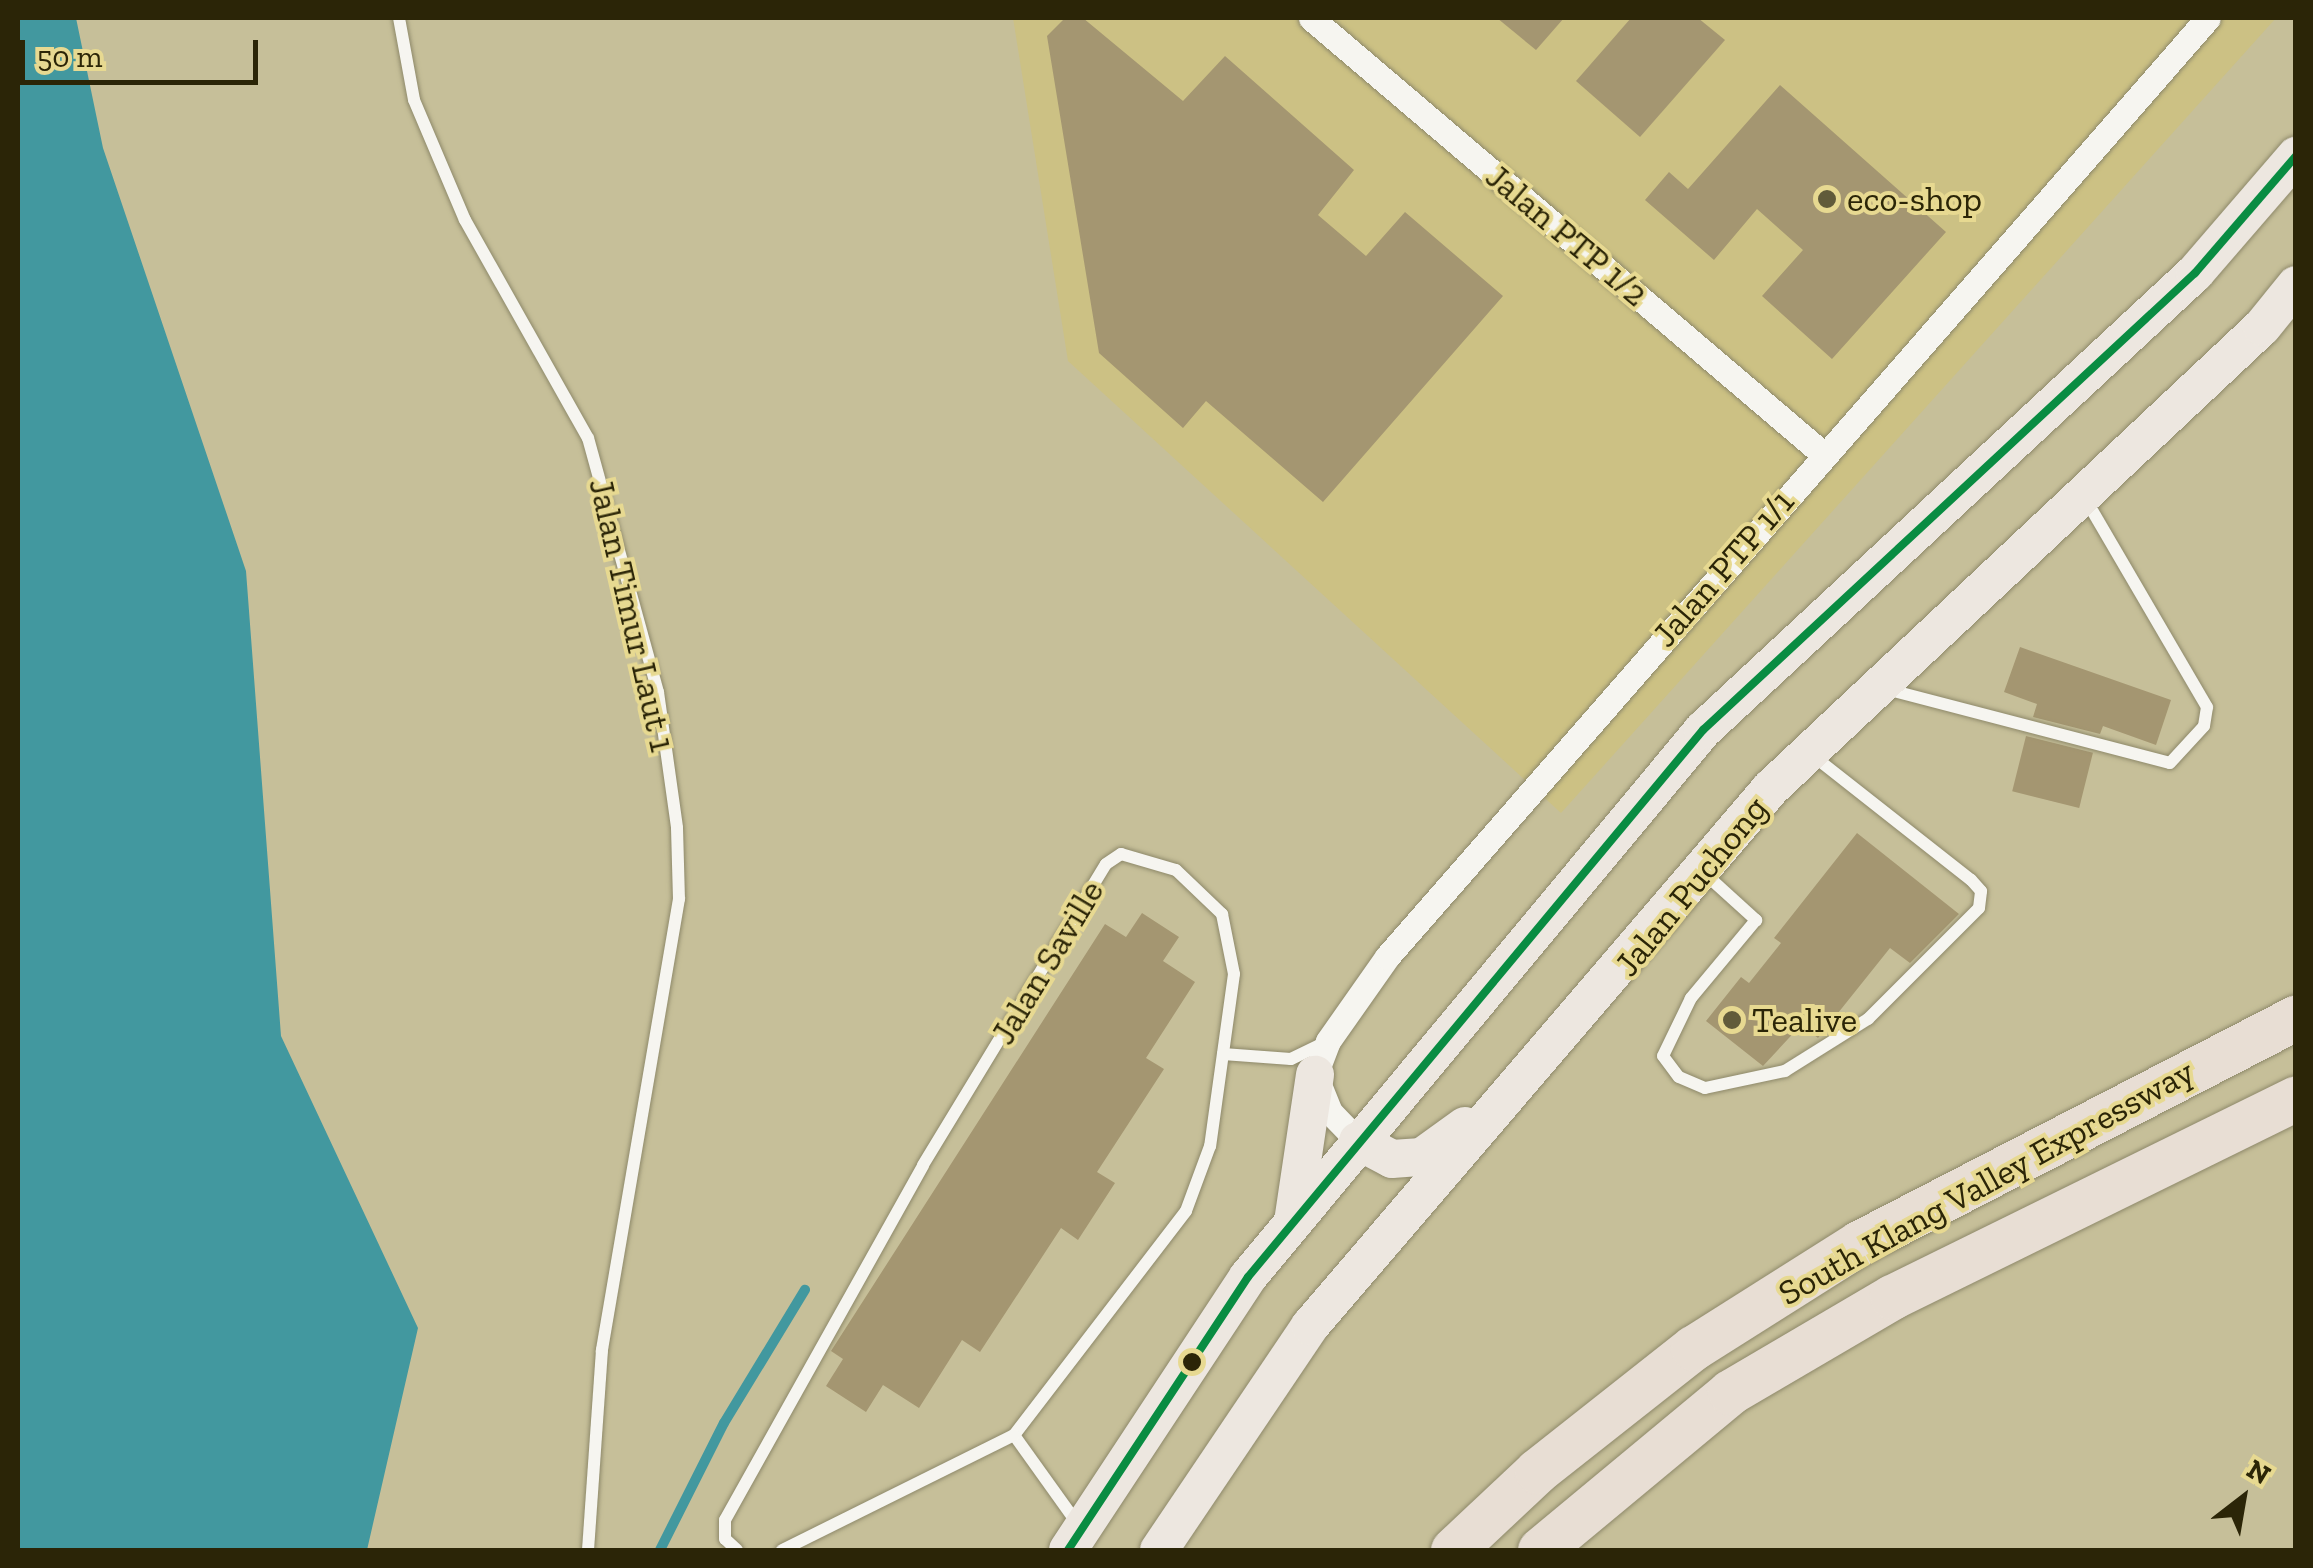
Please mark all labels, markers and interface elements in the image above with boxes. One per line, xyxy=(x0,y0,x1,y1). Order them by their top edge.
scale bar xyxy=(25,20,262,82)
text: 50 m xyxy=(37,39,102,75)
street label: Jalan PTP 1/2 xyxy=(1477,155,1657,315)
place label: eco-shop xyxy=(1847,178,1982,220)
marker: eco-shop xyxy=(1816,188,1838,210)
street label: Jalan Timur Laut 1 xyxy=(580,474,684,756)
street label: Jalan PTP 1/1 xyxy=(1643,481,1803,655)
street label: Jalan Puchong xyxy=(1606,788,1776,984)
street label: Jalan Saville xyxy=(982,872,1112,1052)
place label: Tealive xyxy=(1752,999,1857,1041)
marker: Tealive xyxy=(1721,1009,1743,1031)
street label: South Klang Valley Expressway xyxy=(1770,1050,2202,1314)
unlabelled marker xyxy=(1182,1352,1202,1372)
north arrow xyxy=(2193,1448,2293,1548)
text: N xyxy=(2241,1452,2276,1491)

